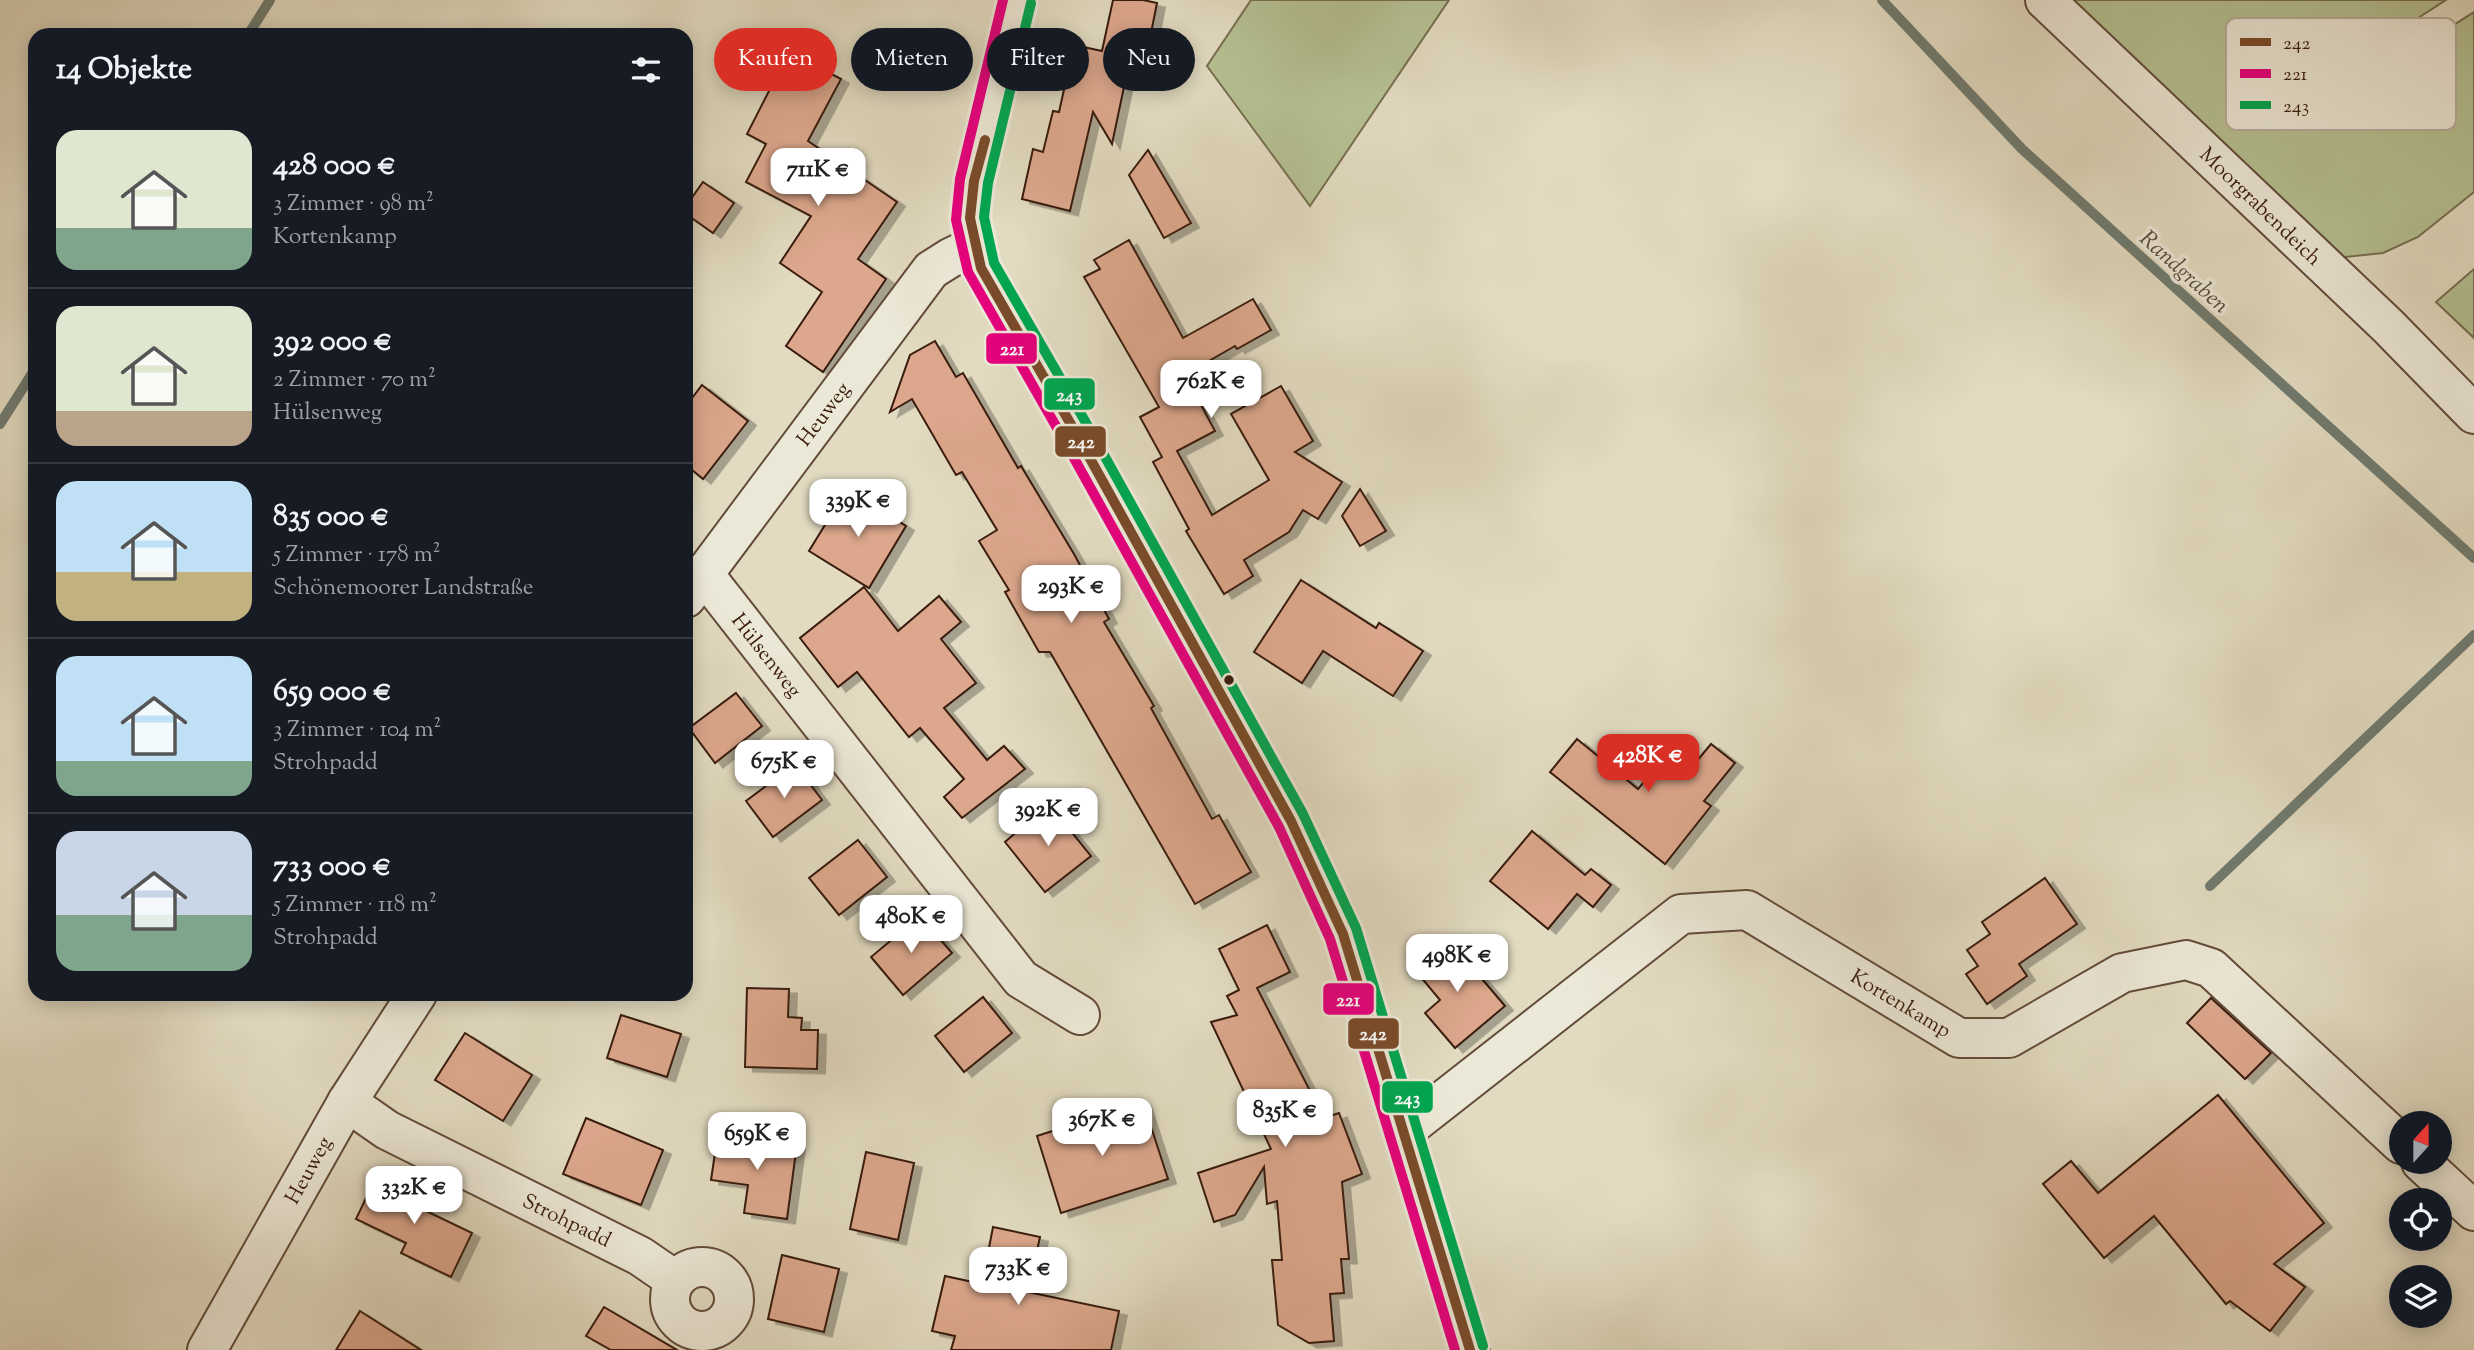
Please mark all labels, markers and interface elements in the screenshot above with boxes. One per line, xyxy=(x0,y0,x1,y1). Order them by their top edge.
legend xyxy=(2226,18,2456,130)
chip: Kaufen xyxy=(714,28,837,91)
chip: Mieten xyxy=(851,28,973,91)
chip: Filter xyxy=(987,28,1089,91)
chip: Neu xyxy=(1103,28,1195,91)
text: 242 xyxy=(2283,31,2310,58)
text: 14 Objekte xyxy=(56,49,192,92)
icon: filters xyxy=(627,51,665,89)
text: 221 xyxy=(2283,62,2308,89)
text: 243 xyxy=(2283,94,2309,121)
street label: Moorgrabendeich xyxy=(2192,141,2328,274)
text: 428 000 € xyxy=(273,145,396,188)
pin: 711K € xyxy=(761,148,875,208)
text: 711K € xyxy=(787,154,849,187)
icon: home xyxy=(112,158,196,242)
text: 3 Zimmer · 98 m² xyxy=(273,188,434,221)
text: Kortenkamp xyxy=(273,221,397,254)
water label: Randgraben xyxy=(2131,224,2236,322)
text: 392 000 € xyxy=(273,321,392,364)
line badge: 221 xyxy=(985,332,1038,365)
icon: home xyxy=(112,334,196,418)
text: 221 xyxy=(1000,337,1025,364)
pin: 762K € xyxy=(1154,360,1268,420)
text: 2 Zimmer · 70 m² xyxy=(273,364,436,397)
text: 762K € xyxy=(1176,366,1246,399)
street label: Heuweg xyxy=(790,377,859,454)
line badge: 243 xyxy=(1043,377,1096,411)
text: 243 xyxy=(1056,383,1082,410)
text: Hülsenweg xyxy=(273,397,382,430)
line badge: 242 xyxy=(1054,425,1107,458)
text: 242 xyxy=(1067,430,1095,457)
pin: 339K € xyxy=(801,480,915,539)
text: 339K € xyxy=(825,485,891,518)
text: 835 000 € xyxy=(273,496,389,539)
icon: home xyxy=(112,509,196,593)
text: 5 Zimmer · 178 m² xyxy=(273,539,441,572)
pin: 293K € xyxy=(1014,566,1128,625)
text: 293K € xyxy=(1038,571,1104,604)
text: Schönemoorer Landstraße xyxy=(273,572,534,605)
street label: Hülsenweg xyxy=(723,608,808,705)
text: 659 000 € xyxy=(273,671,392,714)
unlabelled marker xyxy=(1222,673,1236,687)
icon: home xyxy=(112,684,196,768)
text: 3 Zimmer · 104 m² xyxy=(273,714,441,747)
pin: 428K € xyxy=(1591,734,1705,794)
pin: 675K € xyxy=(727,740,841,800)
text: 428K € xyxy=(1613,740,1683,773)
text: 675K € xyxy=(751,746,817,779)
text: Strohpadd xyxy=(273,747,378,780)
pin: 392K € xyxy=(991,788,1105,848)
text: 392K € xyxy=(1015,794,1081,827)
text: 733 000 € xyxy=(273,846,391,889)
icon: home xyxy=(112,859,196,943)
text: 5 Zimmer · 118 m² xyxy=(273,889,437,922)
pin: 480K € xyxy=(854,895,968,955)
text: 480K € xyxy=(876,901,946,934)
text: Strohpadd xyxy=(273,922,378,955)
pin: 498K € xyxy=(1400,934,1514,994)
text: 498K € xyxy=(1422,940,1492,973)
street label: Kortenkamp xyxy=(1844,963,1956,1047)
line badge: 221 xyxy=(1322,982,1375,1016)
text: 221 xyxy=(1336,988,1361,1015)
line badge: 242 xyxy=(1347,1017,1400,1050)
text: 242 xyxy=(1359,1022,1387,1049)
line badge: 243 xyxy=(1381,1080,1434,1114)
text: 243 xyxy=(1394,1086,1420,1113)
pin: 835K € xyxy=(1228,1090,1342,1149)
text: 835K € xyxy=(1253,1095,1317,1128)
pin: 367K € xyxy=(1045,1098,1159,1158)
text: 367K € xyxy=(1068,1104,1136,1137)
north arrow xyxy=(2389,1111,2452,1174)
map controls xyxy=(2389,1111,2452,1328)
pin: 659K € xyxy=(700,1112,814,1172)
text: 659K € xyxy=(724,1118,790,1151)
street label: Heuweg xyxy=(279,1131,341,1210)
pin: 332K € xyxy=(357,1166,471,1226)
text: 332K € xyxy=(381,1172,447,1205)
street label: Strohpadd xyxy=(517,1187,616,1256)
button: locate xyxy=(2389,1188,2452,1251)
pin: 733K € xyxy=(961,1248,1075,1307)
text: 733K € xyxy=(985,1253,1051,1286)
button: layers xyxy=(2389,1265,2452,1328)

